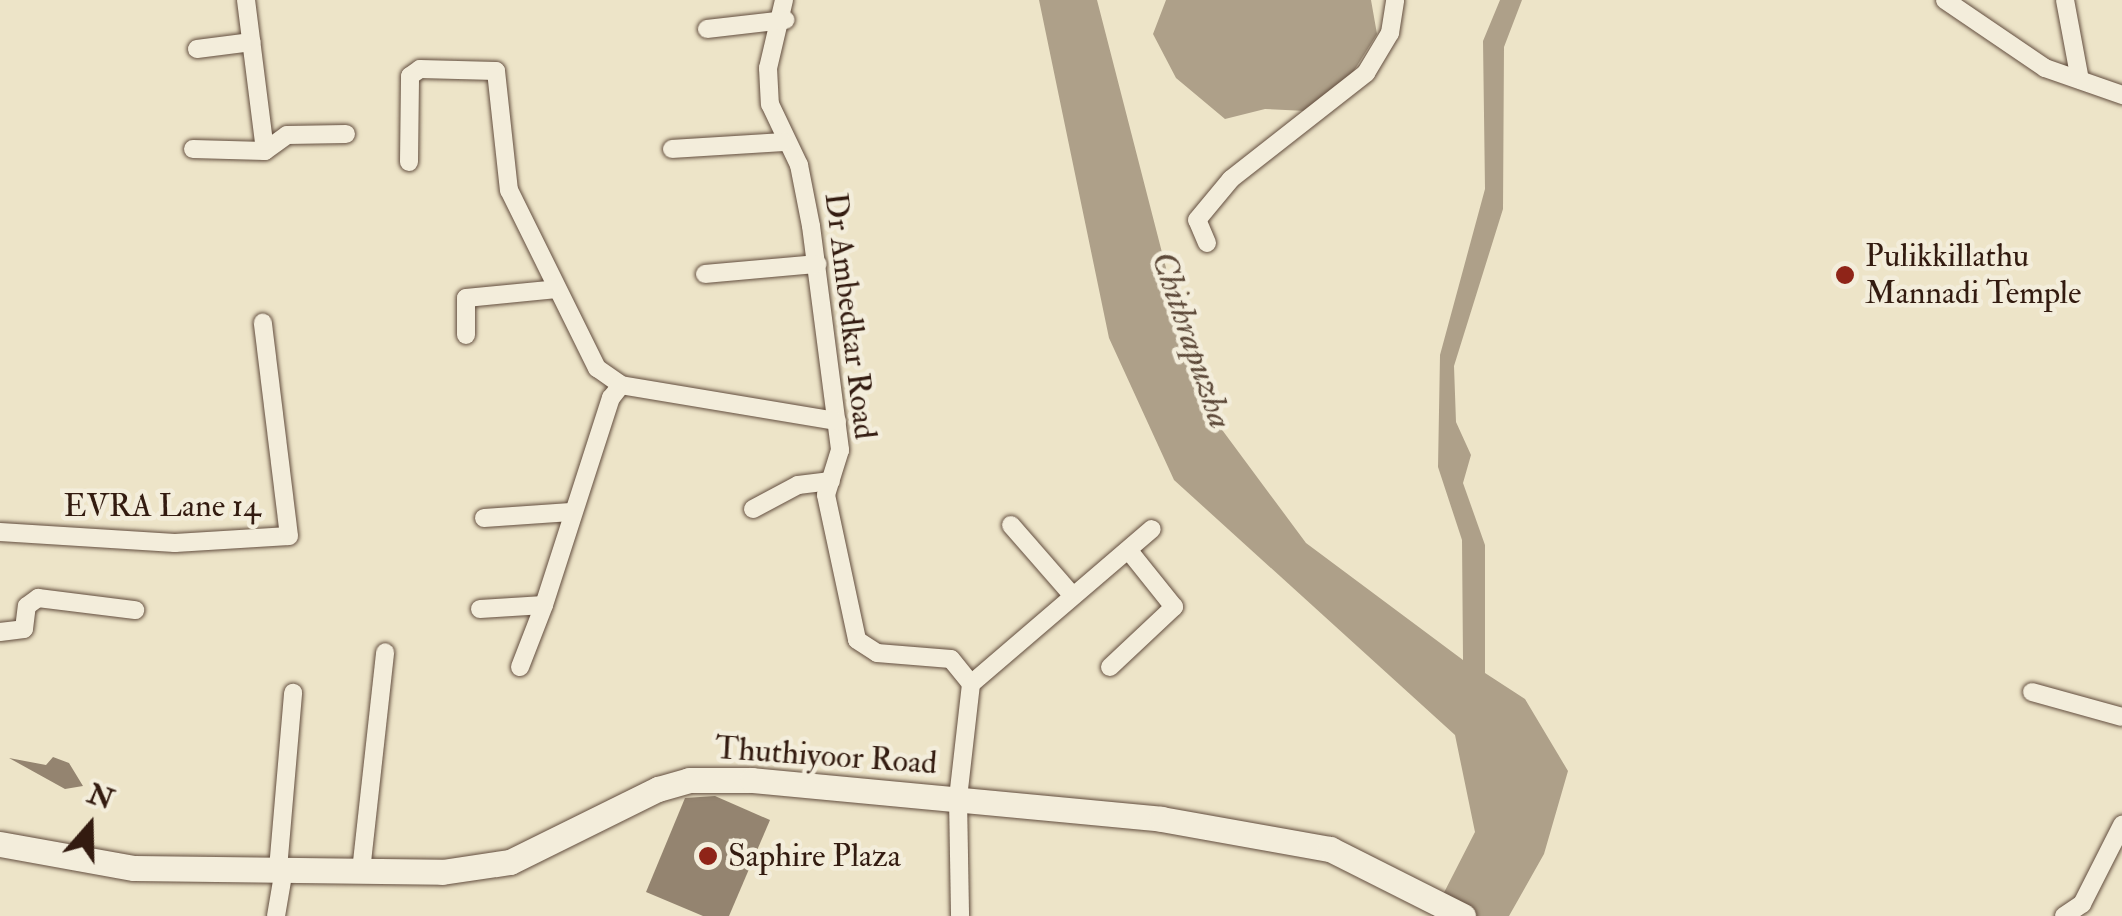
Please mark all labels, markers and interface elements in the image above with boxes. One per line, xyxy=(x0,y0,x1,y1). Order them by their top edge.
street label: Dr Ambedkar Road xyxy=(816,190,884,442)
place label: Pulikkillathu Mannadi Temple xyxy=(1865,238,2081,313)
water label: Chithrapuzha xyxy=(1142,246,1242,434)
marker: Pulikkillathu Mannadi Temple xyxy=(1834,264,1856,286)
street label: EVRA Lane 14 xyxy=(64,487,260,525)
street label: Thuthiyoor Road xyxy=(714,729,938,783)
north arrow xyxy=(40,776,140,876)
text: N xyxy=(83,777,118,818)
place label: Saphire Plaza xyxy=(728,837,901,875)
marker: Saphire Plaza xyxy=(697,845,719,867)

